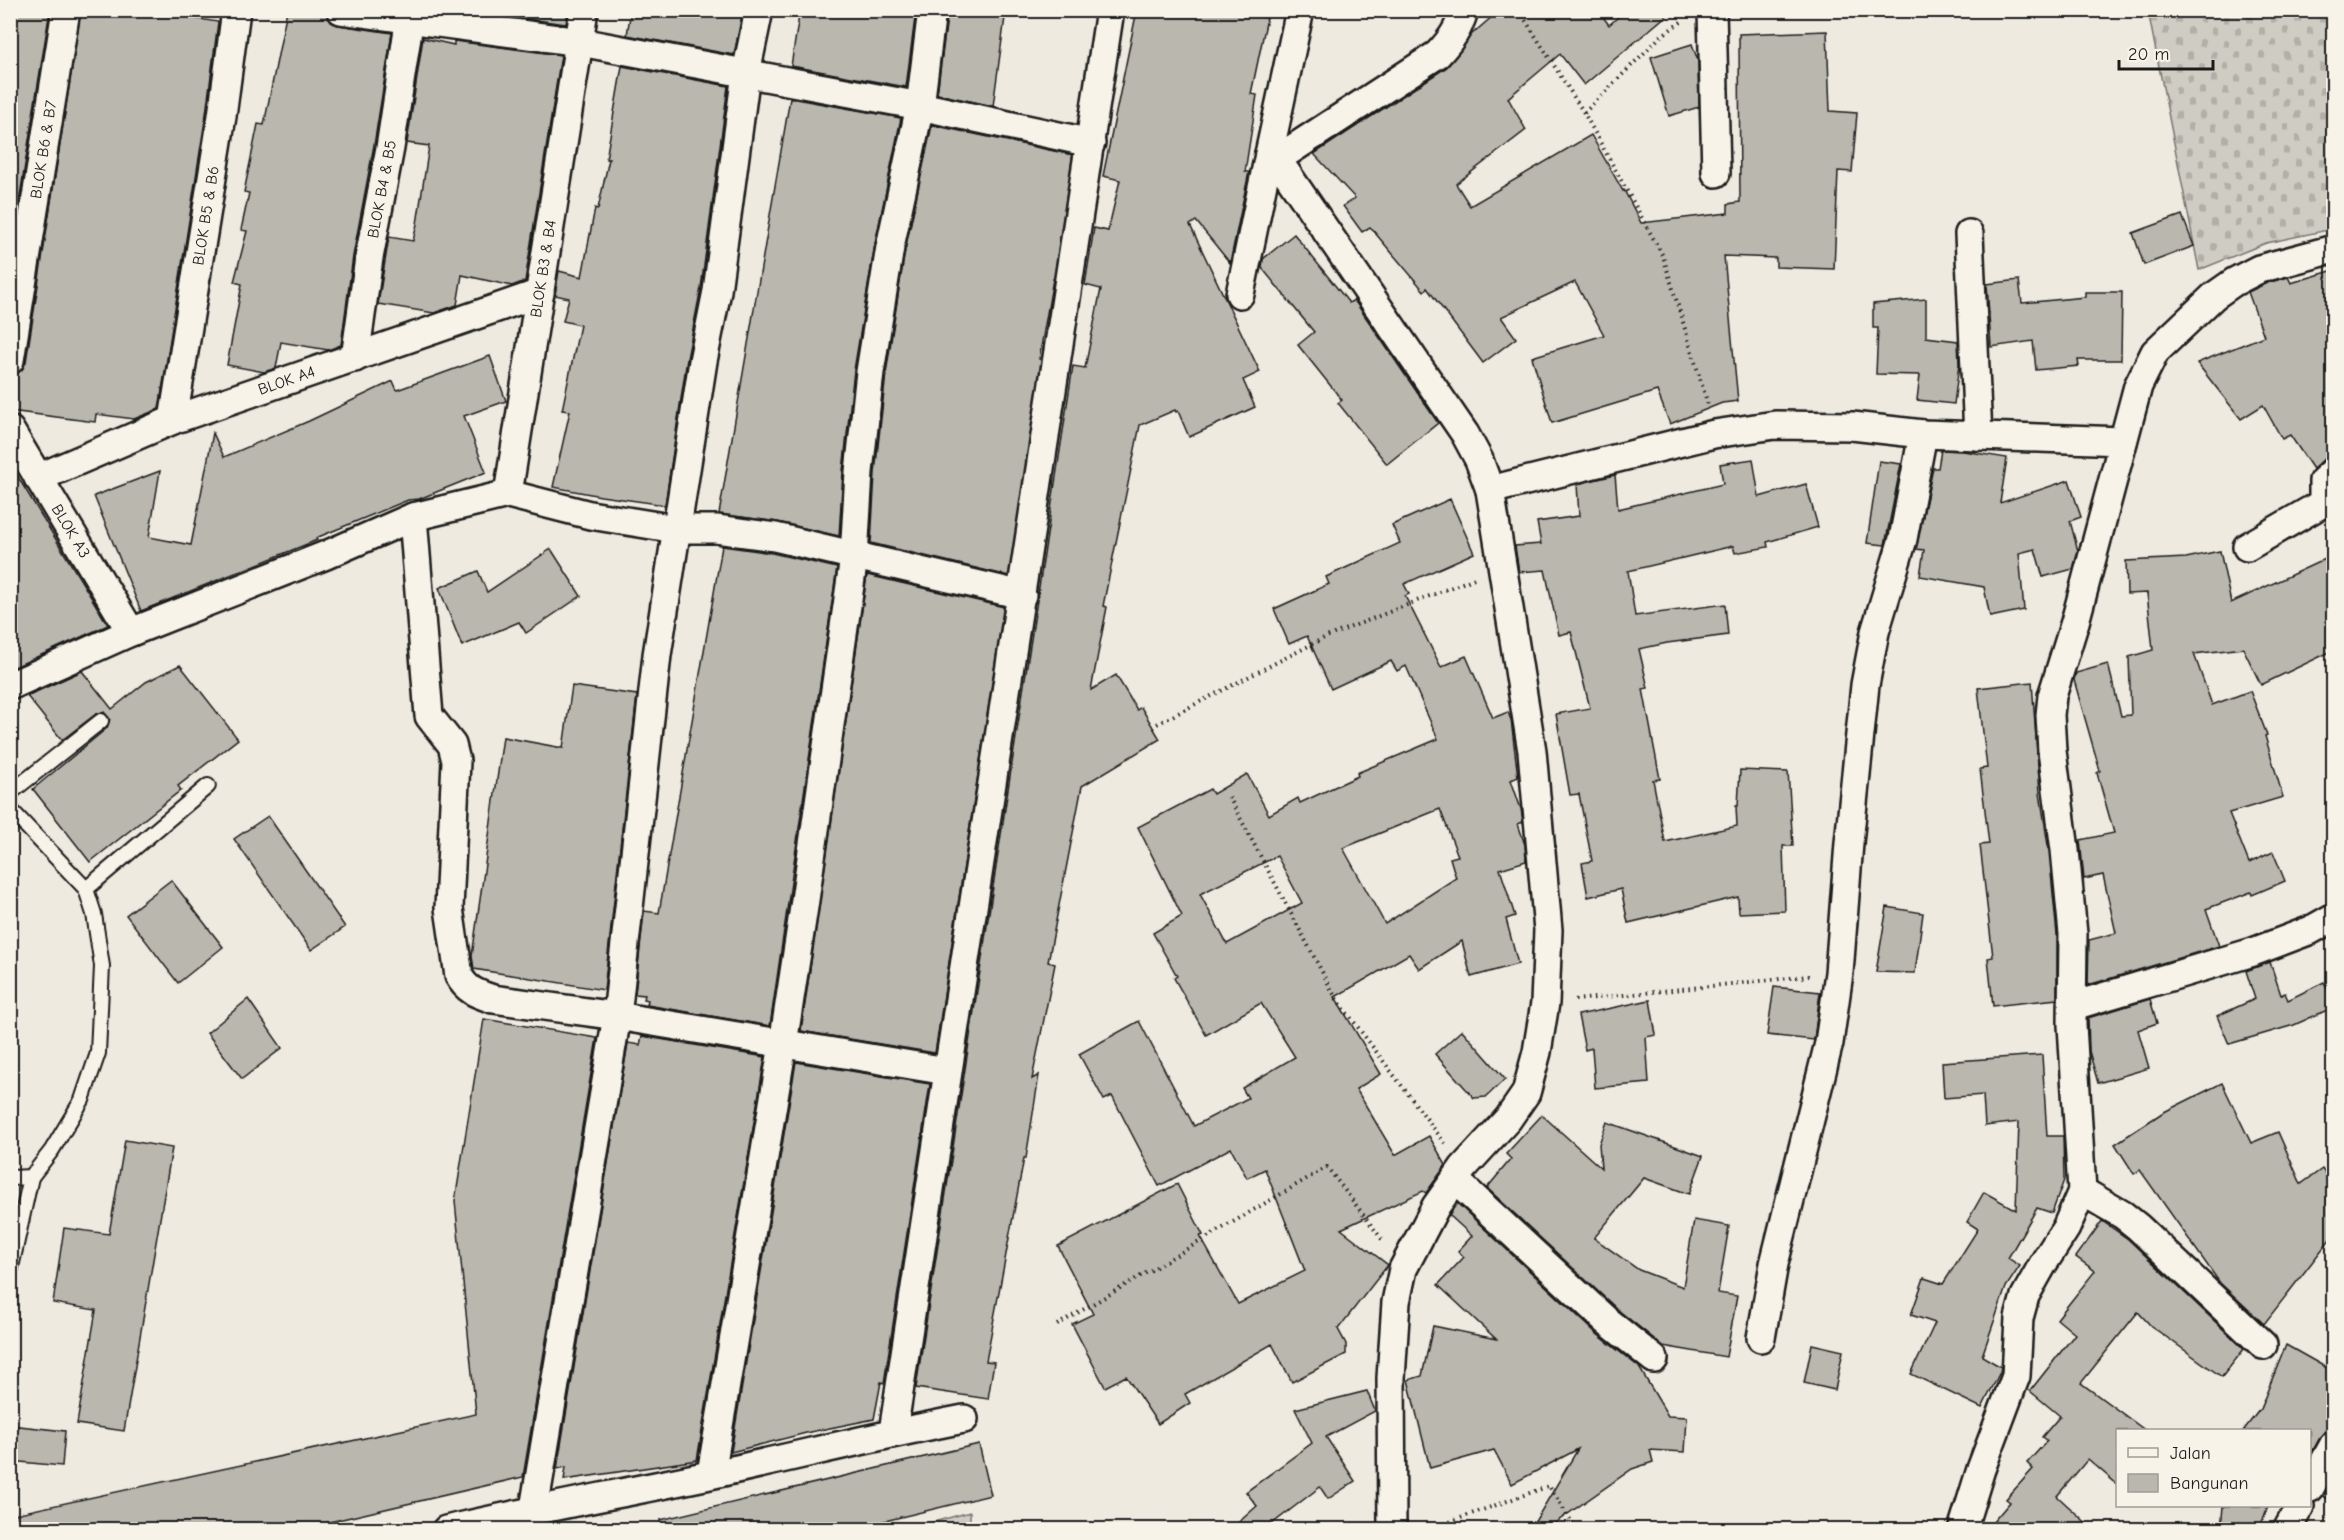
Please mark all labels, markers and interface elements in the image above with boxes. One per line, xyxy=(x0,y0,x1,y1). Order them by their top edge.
scale bar xyxy=(2119,33,2214,71)
text: 20 m xyxy=(2128,44,2169,65)
street label: BLOK B6 & B7 xyxy=(27,99,60,200)
street label: BLOK B4 & B5 xyxy=(364,139,400,240)
street label: BLOK B5 & B6 xyxy=(189,165,223,267)
street label: BLOK B3 & B4 xyxy=(527,219,560,319)
street label: BLOK A4 xyxy=(256,363,317,399)
street label: BLOK A3 xyxy=(48,501,94,561)
legend xyxy=(2116,1429,2311,1507)
text: Jalan xyxy=(2170,1443,2211,1464)
text: Bangunan xyxy=(2170,1473,2248,1494)

